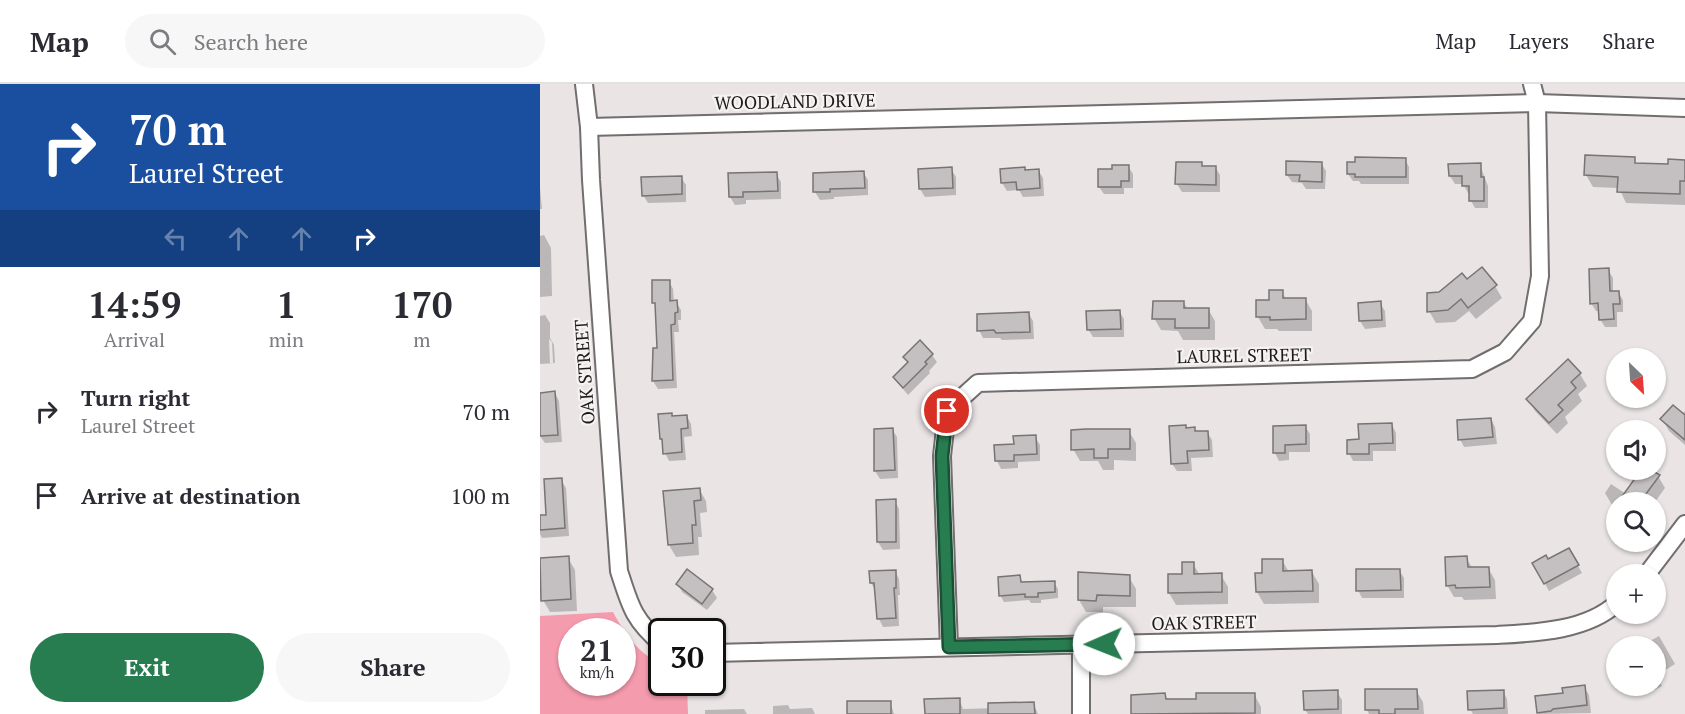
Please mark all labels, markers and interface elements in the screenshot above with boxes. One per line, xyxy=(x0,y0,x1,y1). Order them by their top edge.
search box xyxy=(125,14,545,68)
text: Map xyxy=(30,23,89,60)
icon: search xyxy=(146,25,179,58)
text: Search here xyxy=(194,27,308,56)
text: Map xyxy=(1435,27,1476,55)
text: Layers xyxy=(1509,27,1569,55)
text: Share xyxy=(1602,27,1655,55)
street label: WOODLAND DRIVE xyxy=(714,88,876,114)
text: 70 m xyxy=(129,101,227,157)
icon: right xyxy=(30,108,108,186)
text: Laurel Street xyxy=(129,155,284,191)
icon: left xyxy=(159,222,192,255)
icon: ahead xyxy=(222,222,255,255)
icon: ahead xyxy=(285,222,318,255)
icon: right xyxy=(348,222,381,255)
text: 14:59 xyxy=(88,281,181,328)
text: 1 xyxy=(276,281,297,328)
text: 170 xyxy=(391,281,452,328)
street label: OAK STREET xyxy=(568,319,600,425)
text: Arrival xyxy=(104,326,165,353)
text: min xyxy=(269,326,304,353)
text: m xyxy=(413,326,431,353)
street label: LAUREL STREET xyxy=(1176,342,1312,368)
north arrow xyxy=(1606,348,1666,408)
map controls xyxy=(1606,348,1666,696)
text: Turn right xyxy=(81,383,190,412)
pin xyxy=(921,385,972,436)
icon: arrive xyxy=(930,394,963,427)
icon: right xyxy=(30,395,63,428)
text: 70 m xyxy=(462,397,510,426)
text: Laurel Street xyxy=(81,412,196,439)
button: sound xyxy=(1606,420,1666,480)
icon: arrive xyxy=(30,479,63,512)
text: Arrive at destination xyxy=(81,481,300,510)
text: 100 m xyxy=(450,481,510,510)
button: search xyxy=(1606,492,1666,552)
button: + xyxy=(1606,564,1666,624)
street label: OAK STREET xyxy=(1151,609,1257,635)
position arrow xyxy=(1072,612,1136,676)
speed limit sign: 30 xyxy=(648,618,726,696)
text: 21 xyxy=(580,630,614,670)
button: Exit xyxy=(30,633,264,702)
button: Share xyxy=(276,633,510,702)
button: − xyxy=(1606,636,1666,696)
text: km/h xyxy=(580,662,614,682)

